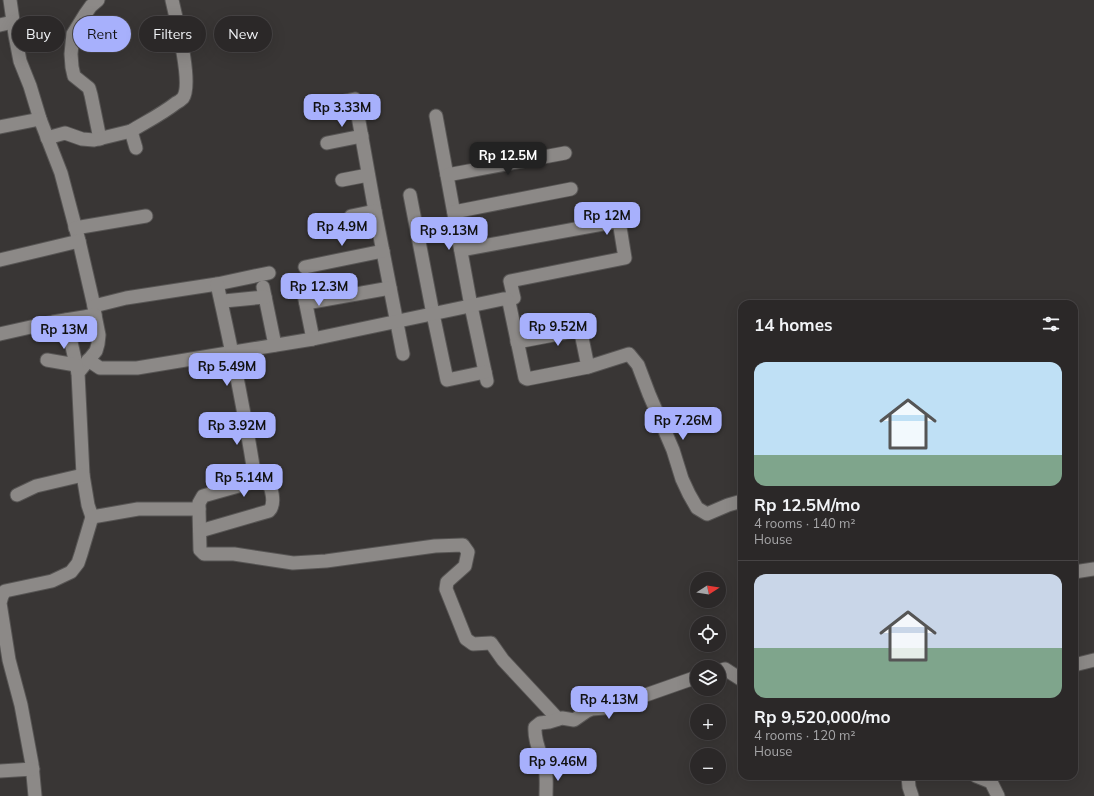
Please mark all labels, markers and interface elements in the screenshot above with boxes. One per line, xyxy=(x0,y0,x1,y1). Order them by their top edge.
chip: Buy xyxy=(12,16,65,52)
chip: Rent xyxy=(73,16,131,52)
chip: Filters xyxy=(139,16,206,52)
chip: New xyxy=(214,16,272,52)
pin: Rp 3.33M xyxy=(301,94,383,128)
text: Rp 3.33M xyxy=(313,99,371,115)
pin: Rp 12.5M xyxy=(467,142,549,176)
text: Rp 12.5M xyxy=(479,147,537,163)
pin: Rp 12M xyxy=(574,202,640,236)
text: Rp 12M xyxy=(583,207,631,223)
pin: Rp 4.9M xyxy=(305,213,379,247)
pin: Rp 9.13M xyxy=(408,217,490,251)
text: Rp 4.9M xyxy=(317,218,367,234)
text: Rp 9.13M xyxy=(420,222,478,238)
pin: Rp 12.3M xyxy=(278,273,360,307)
text: Rp 12.3M xyxy=(290,278,348,294)
pin: Rp 9.52M xyxy=(517,313,599,347)
icon: filters xyxy=(1040,313,1062,335)
text: 14 homes xyxy=(754,314,833,335)
pin: Rp 13M xyxy=(31,316,97,350)
text: Rp 9.52M xyxy=(529,318,587,334)
text: Rp 13M xyxy=(40,321,88,337)
pin: Rp 5.49M xyxy=(186,353,268,387)
text: Rp 5.49M xyxy=(198,358,256,374)
icon: home xyxy=(872,388,944,460)
pin: Rp 7.26M xyxy=(642,407,724,441)
pin: Rp 3.92M xyxy=(196,412,278,446)
text: Rp 7.26M xyxy=(654,412,712,428)
text: Rp 3.92M xyxy=(208,417,266,433)
pin: Rp 5.14M xyxy=(203,464,285,498)
text: Rp 5.14M xyxy=(215,469,273,485)
text: Rp 12.5M/mo xyxy=(754,494,860,515)
text: 4 rooms · 140 m² xyxy=(754,515,855,531)
text: House xyxy=(754,531,792,547)
north arrow xyxy=(690,572,726,608)
map controls xyxy=(690,572,726,784)
icon: home xyxy=(872,600,944,672)
button: locate xyxy=(690,616,726,652)
button: layers xyxy=(690,660,726,696)
pin: Rp 4.13M xyxy=(568,686,650,720)
text: Rp 4.13M xyxy=(580,691,638,707)
button: + xyxy=(690,704,726,740)
text: Rp 9,520,000/mo xyxy=(754,706,891,727)
text: 4 rooms · 120 m² xyxy=(754,727,855,743)
text: House xyxy=(754,743,792,759)
pin: Rp 9.46M xyxy=(517,748,599,782)
button: − xyxy=(690,748,726,784)
text: Rp 9.46M xyxy=(529,753,587,769)

